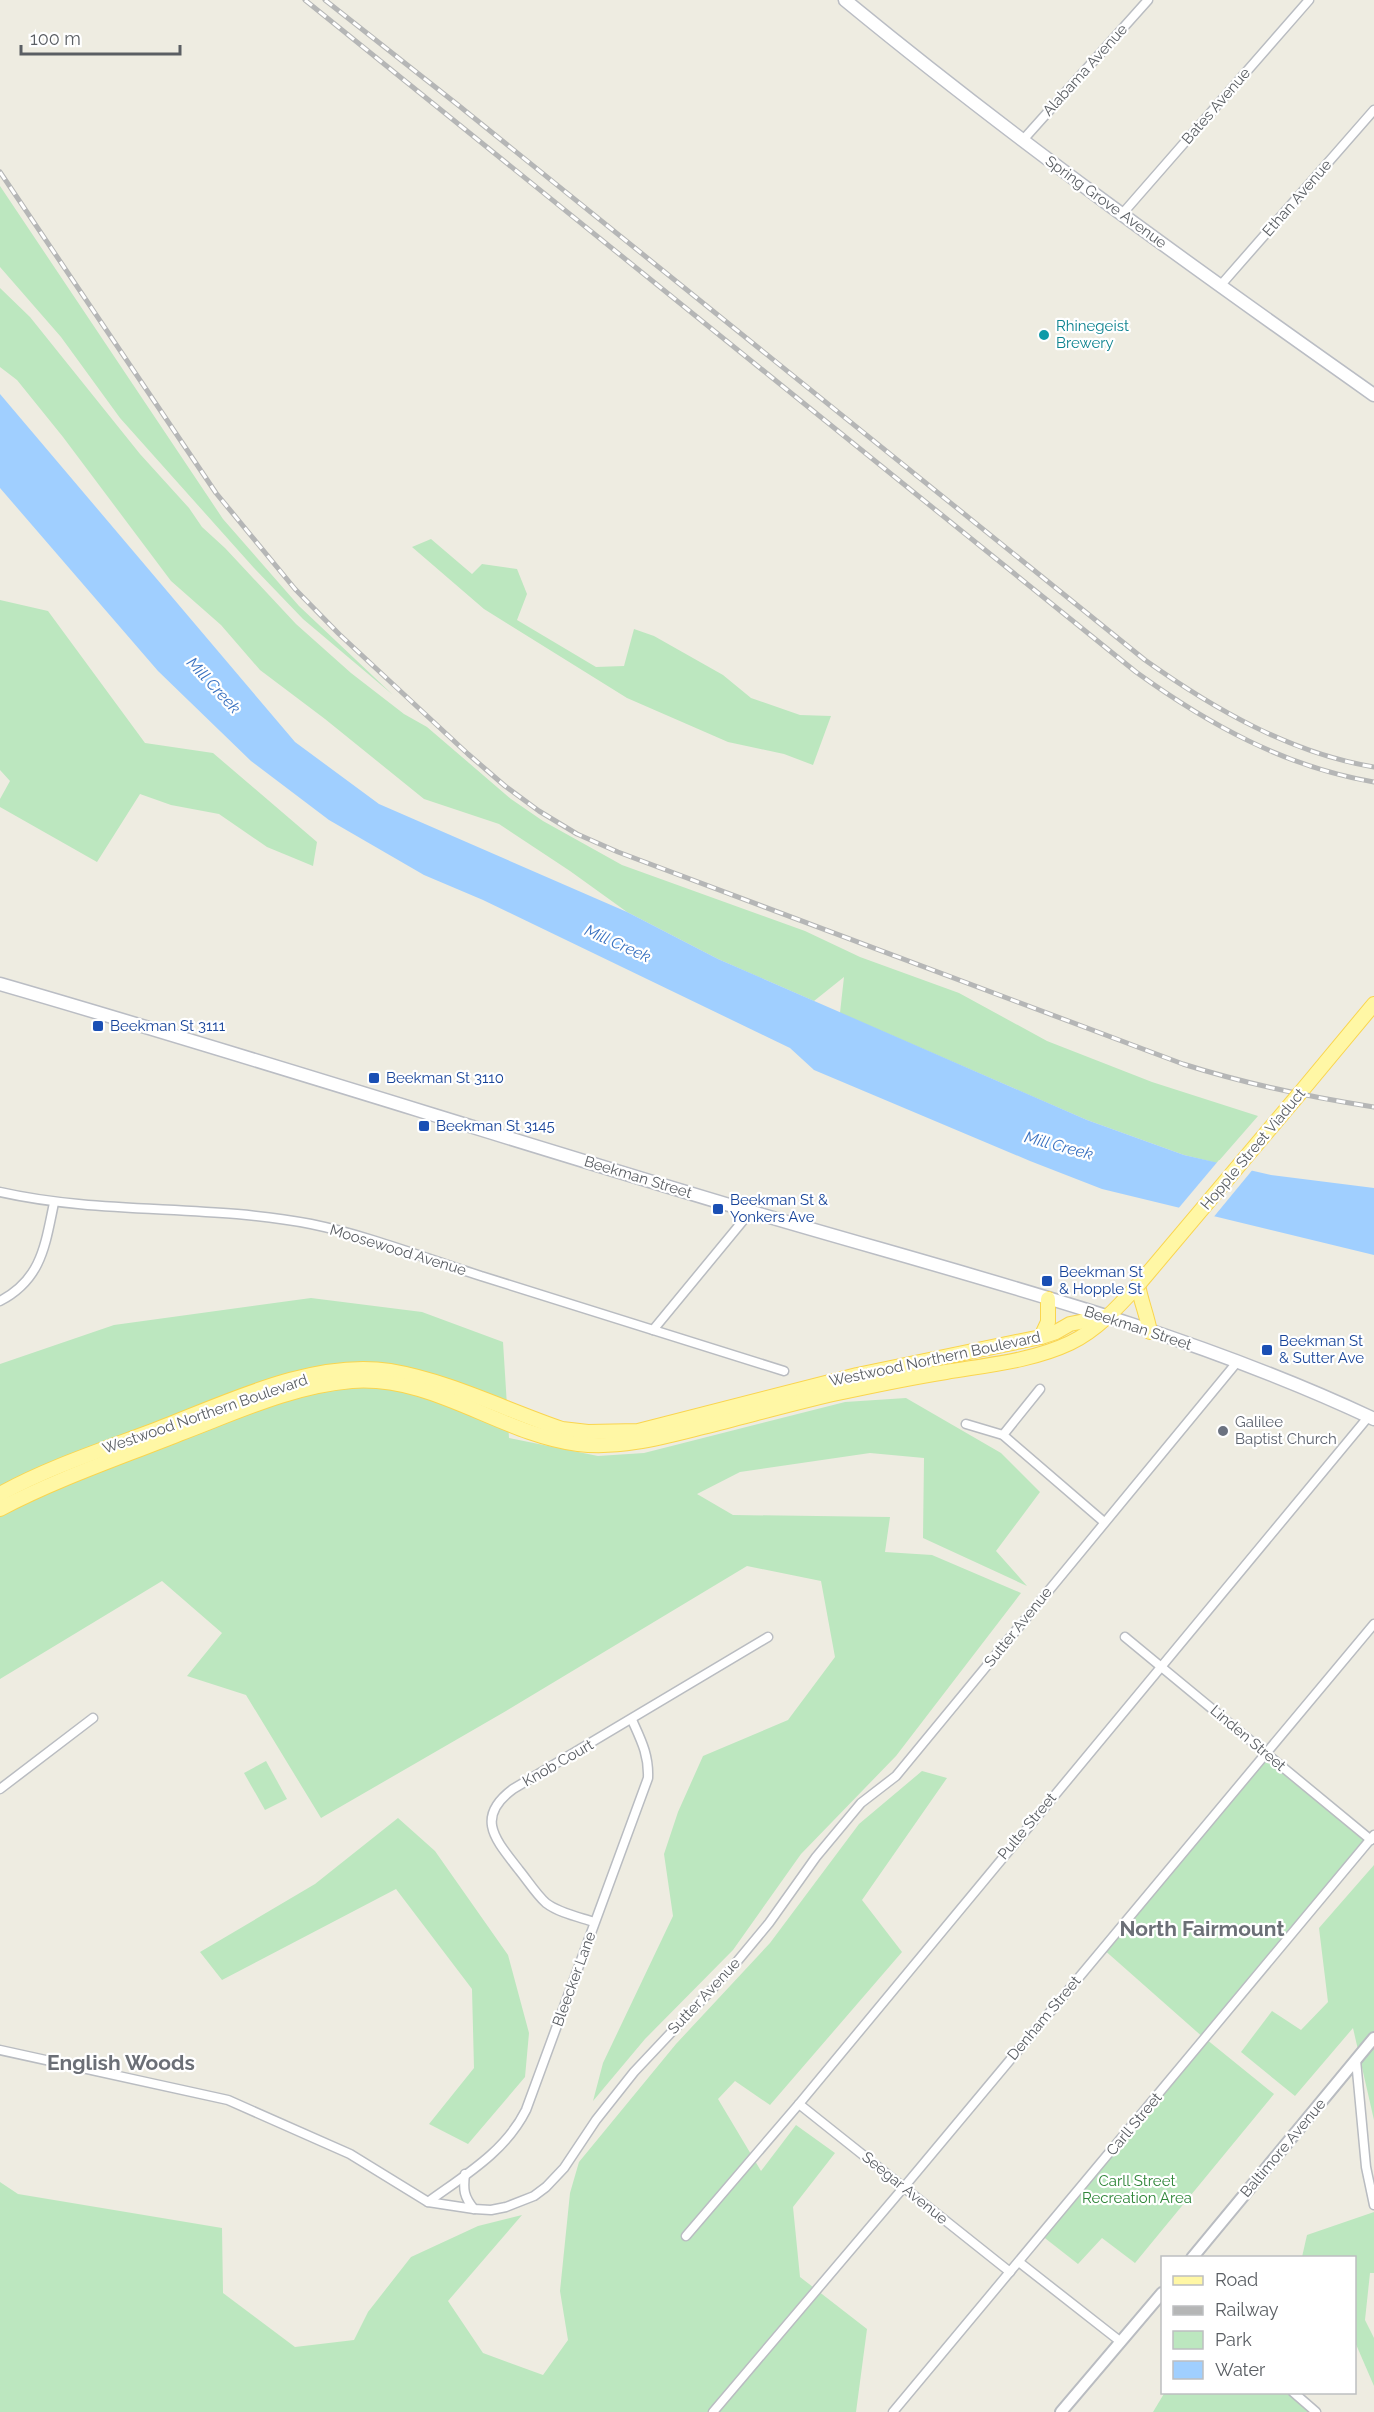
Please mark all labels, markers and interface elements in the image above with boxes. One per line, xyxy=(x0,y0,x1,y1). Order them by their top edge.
scale bar xyxy=(21,18,180,56)
street label: Alabama Avenue xyxy=(1039,20,1131,120)
text: 100 m xyxy=(30,28,81,49)
street label: Bates Avenue xyxy=(1178,64,1254,148)
street label: Spring Grove Avenue xyxy=(1042,152,1170,252)
street label: Ethan Avenue xyxy=(1259,156,1335,240)
place label: Rhinegeist Brewery xyxy=(1056,317,1129,352)
marker: Rhinegeist Brewery xyxy=(1037,328,1051,342)
water label: Mill Creek xyxy=(183,653,245,718)
water label: Mill Creek xyxy=(582,920,654,967)
place label: Beekman St 3111 xyxy=(110,1017,226,1035)
marker: Beekman St 3111 xyxy=(91,1019,105,1033)
place label: Beekman St 3110 xyxy=(386,1069,504,1087)
marker: Beekman St 3110 xyxy=(367,1071,381,1085)
street label: Hopple Street Viaduct xyxy=(1197,1085,1309,1213)
place label: Beekman St 3145 xyxy=(436,1117,555,1135)
marker: Beekman St 3145 xyxy=(417,1119,431,1133)
water label: Mill Creek xyxy=(1022,1127,1096,1164)
street label: Beekman Street xyxy=(582,1152,694,1202)
place label: Beekman St & Yonkers Ave xyxy=(730,1191,828,1226)
marker: Beekman St & Yonkers Ave xyxy=(711,1202,725,1216)
street label: Moosewood Avenue xyxy=(328,1221,469,1279)
place label: Beekman St & Hopple St xyxy=(1059,1263,1143,1298)
marker: Beekman St & Hopple St xyxy=(1040,1274,1054,1288)
street label: Beekman Street xyxy=(1082,1302,1194,1354)
street label: Westwood Northern Boulevard xyxy=(828,1328,1042,1390)
place label: Beekman St & Sutter Ave xyxy=(1279,1332,1364,1367)
marker: Beekman St & Sutter Ave xyxy=(1260,1343,1274,1357)
street label: Westwood Northern Boulevard xyxy=(100,1370,310,1458)
place label: Galilee Baptist Church xyxy=(1235,1413,1337,1448)
marker: Galilee Baptist Church xyxy=(1216,1424,1230,1438)
street label: Sutter Avenue xyxy=(980,1583,1056,1671)
street label: Linden Street xyxy=(1207,1701,1289,1775)
street label: Knob Court xyxy=(519,1736,597,1790)
street label: Pulte Street xyxy=(994,1789,1060,1863)
district label: North Fairmount xyxy=(1119,1916,1285,1941)
street label: Bleecker Lane xyxy=(549,1929,600,2029)
street label: Sutter Avenue xyxy=(664,1954,744,2038)
street label: Denham Street xyxy=(1004,1972,1084,2064)
district label: English Woods xyxy=(47,2050,195,2075)
street label: Carll Street xyxy=(1102,2089,1166,2159)
street label: Baltimore Avenue xyxy=(1237,2095,1330,2201)
street label: Seegar Avenue xyxy=(859,2148,952,2228)
park label: Carll Street Recreation Area xyxy=(1082,2172,1192,2207)
legend xyxy=(1161,2256,1356,2394)
text: Road xyxy=(1215,2269,1258,2290)
text: Railway xyxy=(1215,2299,1279,2320)
text: Park xyxy=(1215,2329,1252,2350)
text: Water xyxy=(1215,2359,1266,2380)

